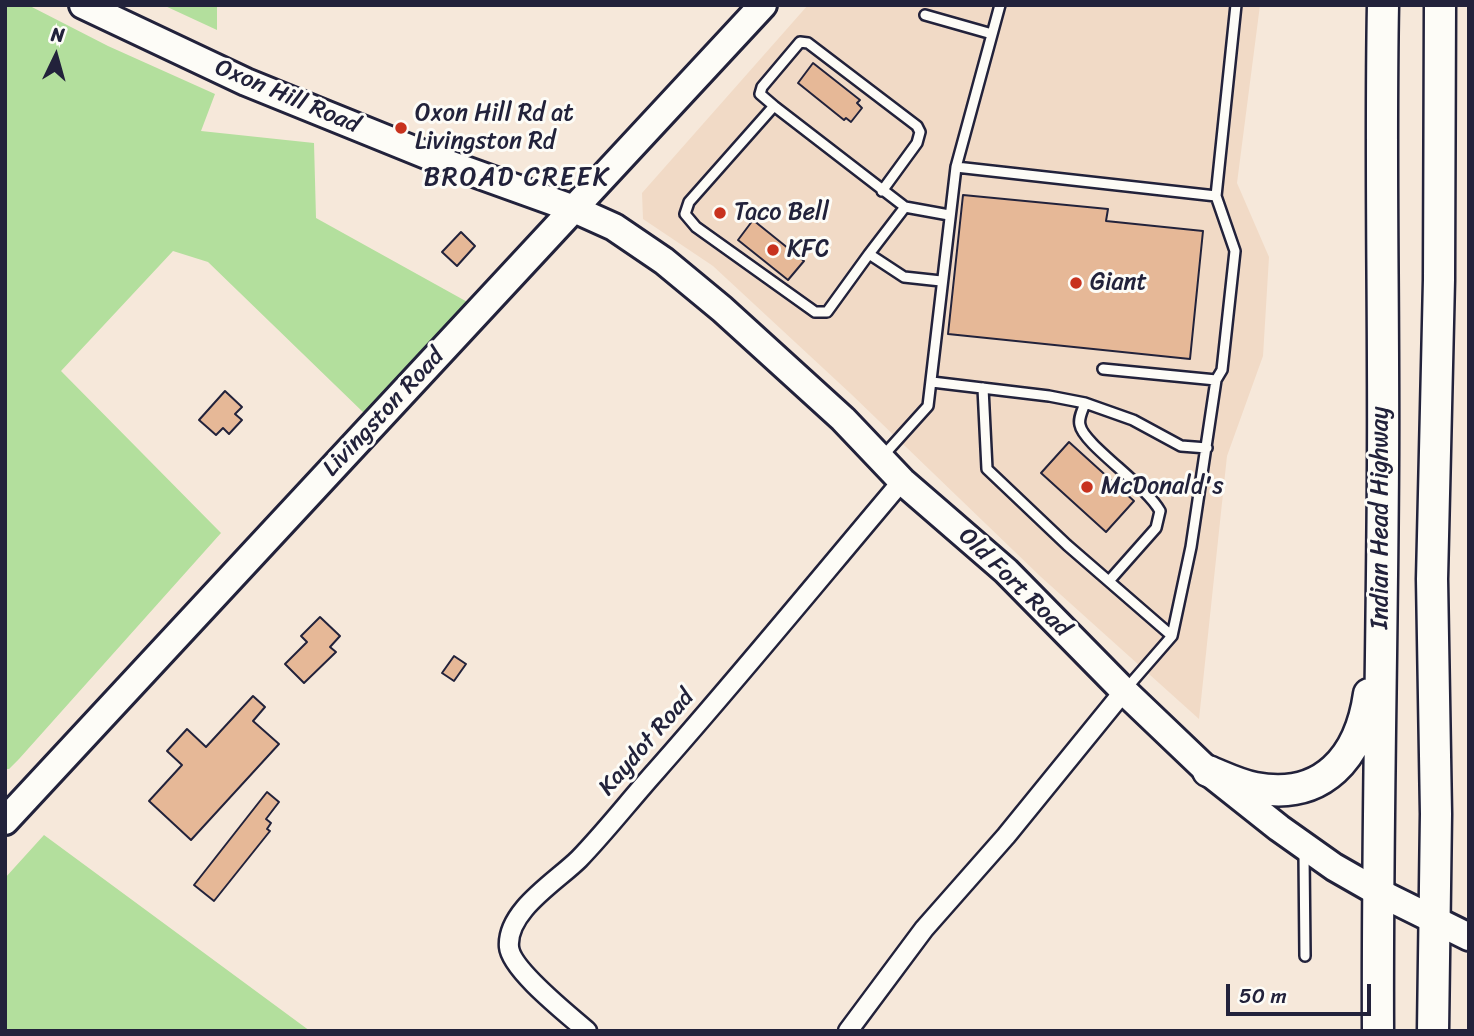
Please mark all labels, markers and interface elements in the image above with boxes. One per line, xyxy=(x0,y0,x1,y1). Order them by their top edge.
text: N xyxy=(50,18,66,52)
north arrow xyxy=(21,21,91,91)
street label: Oxon Hill Road xyxy=(210,54,364,140)
place label: Oxon Hill Rd at Livingston Rd xyxy=(415,100,574,156)
marker: Oxon Hill Rd at Livingston Rd xyxy=(393,120,409,136)
district label: BROAD CREEK xyxy=(425,162,609,194)
place label: Taco Bell xyxy=(734,199,829,227)
marker: Taco Bell xyxy=(712,205,728,221)
place label: KFC xyxy=(787,236,829,264)
marker: KFC xyxy=(765,242,781,258)
place label: Giant xyxy=(1090,269,1147,297)
marker: Giant xyxy=(1068,275,1084,291)
street label: Livingston Road xyxy=(317,343,451,483)
street label: Indian Head Highway xyxy=(1367,407,1395,629)
place label: McDonald's xyxy=(1101,473,1224,501)
marker: McDonald's xyxy=(1079,479,1095,495)
street label: Old Fort Road xyxy=(952,522,1076,644)
street label: Kaydot Road xyxy=(593,684,701,802)
scale bar xyxy=(1229,970,1374,1014)
text: 50 m xyxy=(1239,977,1287,1015)

